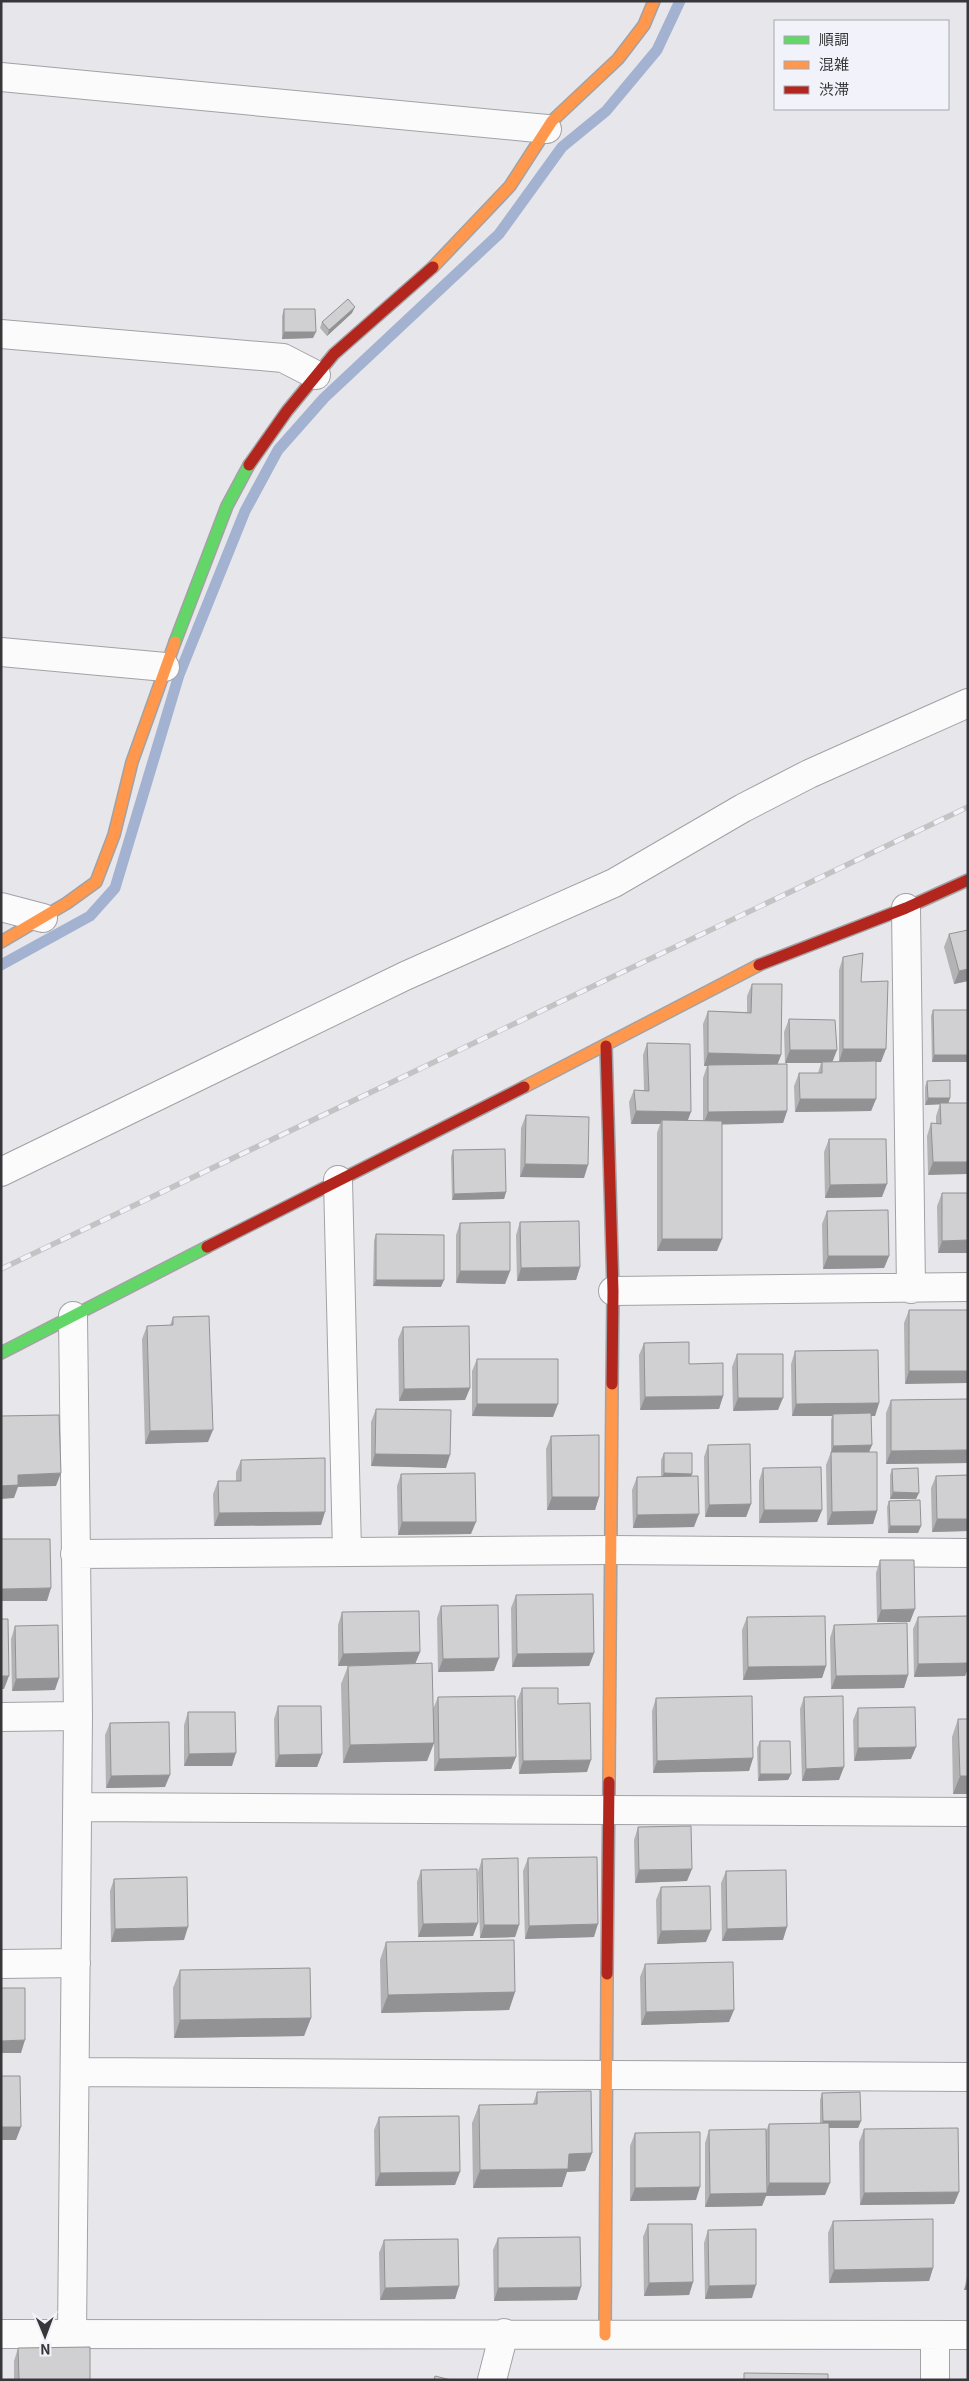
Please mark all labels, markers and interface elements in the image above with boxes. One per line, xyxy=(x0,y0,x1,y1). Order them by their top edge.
legend xyxy=(774,20,949,110)
text: 順調 xyxy=(819,28,849,49)
text: 混雑 xyxy=(819,53,849,74)
text: 渋滞 xyxy=(819,78,849,99)
north arrow xyxy=(20,2311,70,2361)
text: N xyxy=(40,2340,51,2360)

